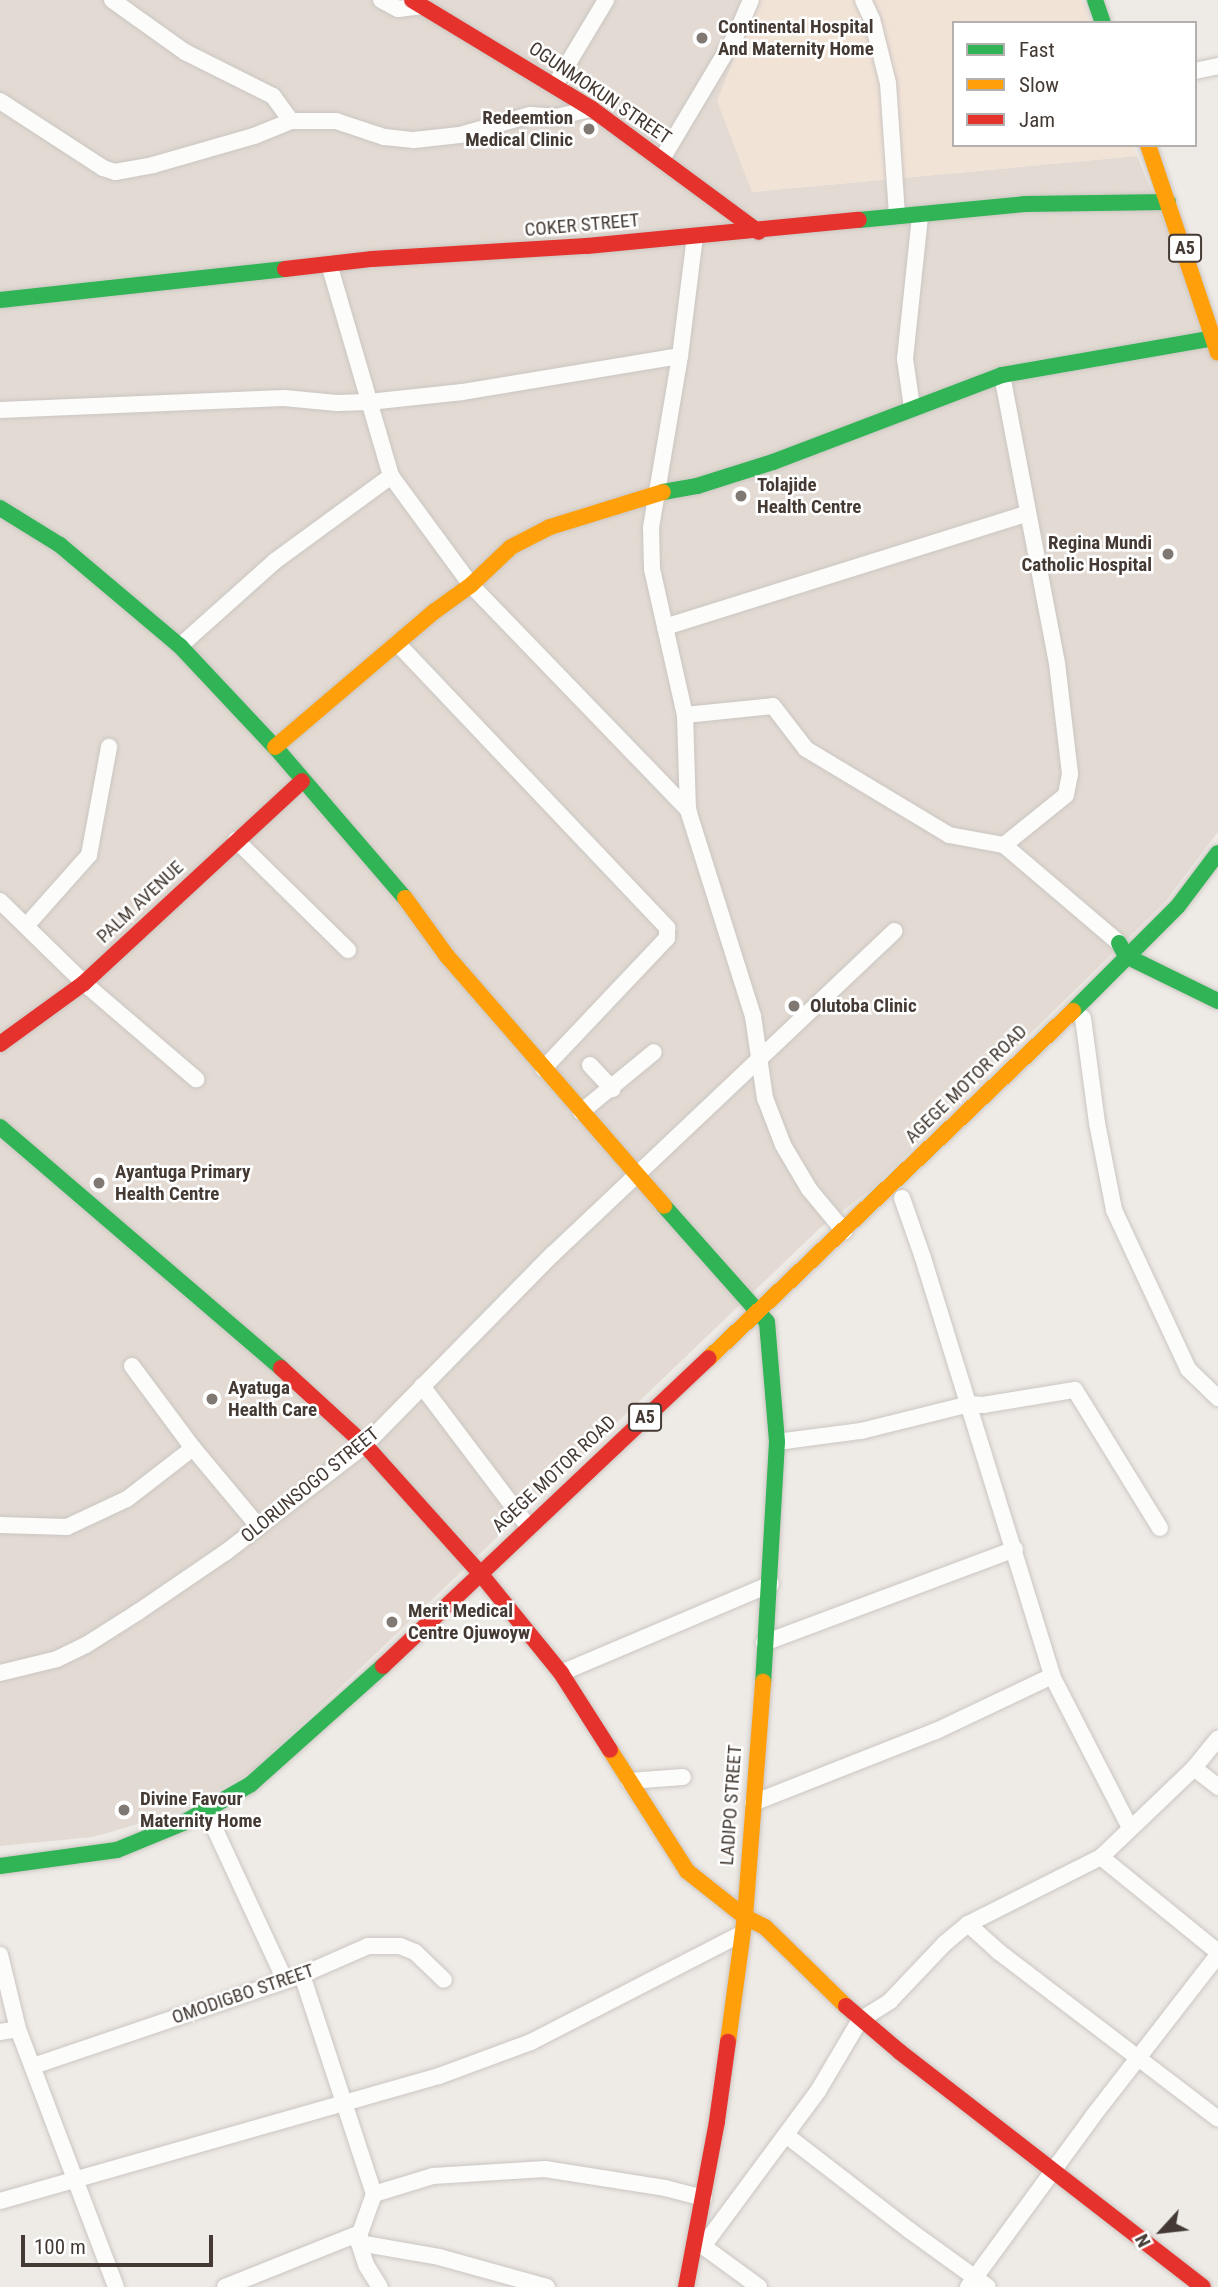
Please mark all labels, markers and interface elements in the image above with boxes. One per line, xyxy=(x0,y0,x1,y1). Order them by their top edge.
place label: Continental Hospital And Maternity Home xyxy=(718,16,874,60)
legend xyxy=(952,21,1197,147)
marker: Continental Hospital And Maternity Home xyxy=(692,28,712,48)
street label: OGUNMOKUN STREET xyxy=(524,37,676,149)
text: Fast xyxy=(1019,38,1055,62)
text: Slow xyxy=(1019,73,1059,97)
place label: Redeemtion Medical Clinic xyxy=(465,107,573,151)
text: Jam xyxy=(1019,108,1055,132)
marker: Redeemtion Medical Clinic xyxy=(579,119,599,139)
street label: COKER STREET xyxy=(524,209,640,241)
road number: A5 xyxy=(1168,234,1202,262)
place label: Tolajide Health Centre xyxy=(757,474,861,518)
marker: Tolajide Health Centre xyxy=(731,486,751,506)
place label: Regina Mundi Catholic Hospital xyxy=(1021,532,1152,576)
marker: Regina Mundi Catholic Hospital xyxy=(1158,544,1178,564)
street label: PALM AVENUE xyxy=(92,856,188,948)
place label: Olutoba Clinic xyxy=(810,995,917,1017)
marker: Olutoba Clinic xyxy=(784,996,804,1016)
street label: AGEGE MOTOR ROAD xyxy=(900,1020,1032,1148)
place label: Ayantuga Primary Health Centre xyxy=(115,1161,250,1205)
marker: Ayantuga Primary Health Centre xyxy=(89,1173,109,1193)
place label: Ayatuga Health Care xyxy=(228,1377,317,1421)
marker: Ayatuga Health Care xyxy=(202,1389,222,1409)
road number: A5 xyxy=(628,1402,662,1432)
street label: AGEGE MOTOR ROAD xyxy=(487,1411,621,1537)
street label: OLORUNSOGO STREET xyxy=(236,1422,384,1548)
place label: Merit Medical Centre Ojuwoyw xyxy=(408,1600,530,1644)
marker: Merit Medical Centre Ojuwoyw xyxy=(382,1612,402,1632)
street label: LADIPO STREET xyxy=(715,1744,747,1866)
place label: Divine Favour Maternity Home xyxy=(140,1788,262,1832)
marker: Divine Favour Maternity Home xyxy=(114,1800,134,1820)
street label: OMODIGBO STREET xyxy=(169,1959,317,2029)
north arrow xyxy=(1127,2196,1197,2266)
scale bar xyxy=(24,2220,217,2264)
text: N xyxy=(1130,2230,1156,2251)
text: 100 m xyxy=(34,2235,86,2259)

